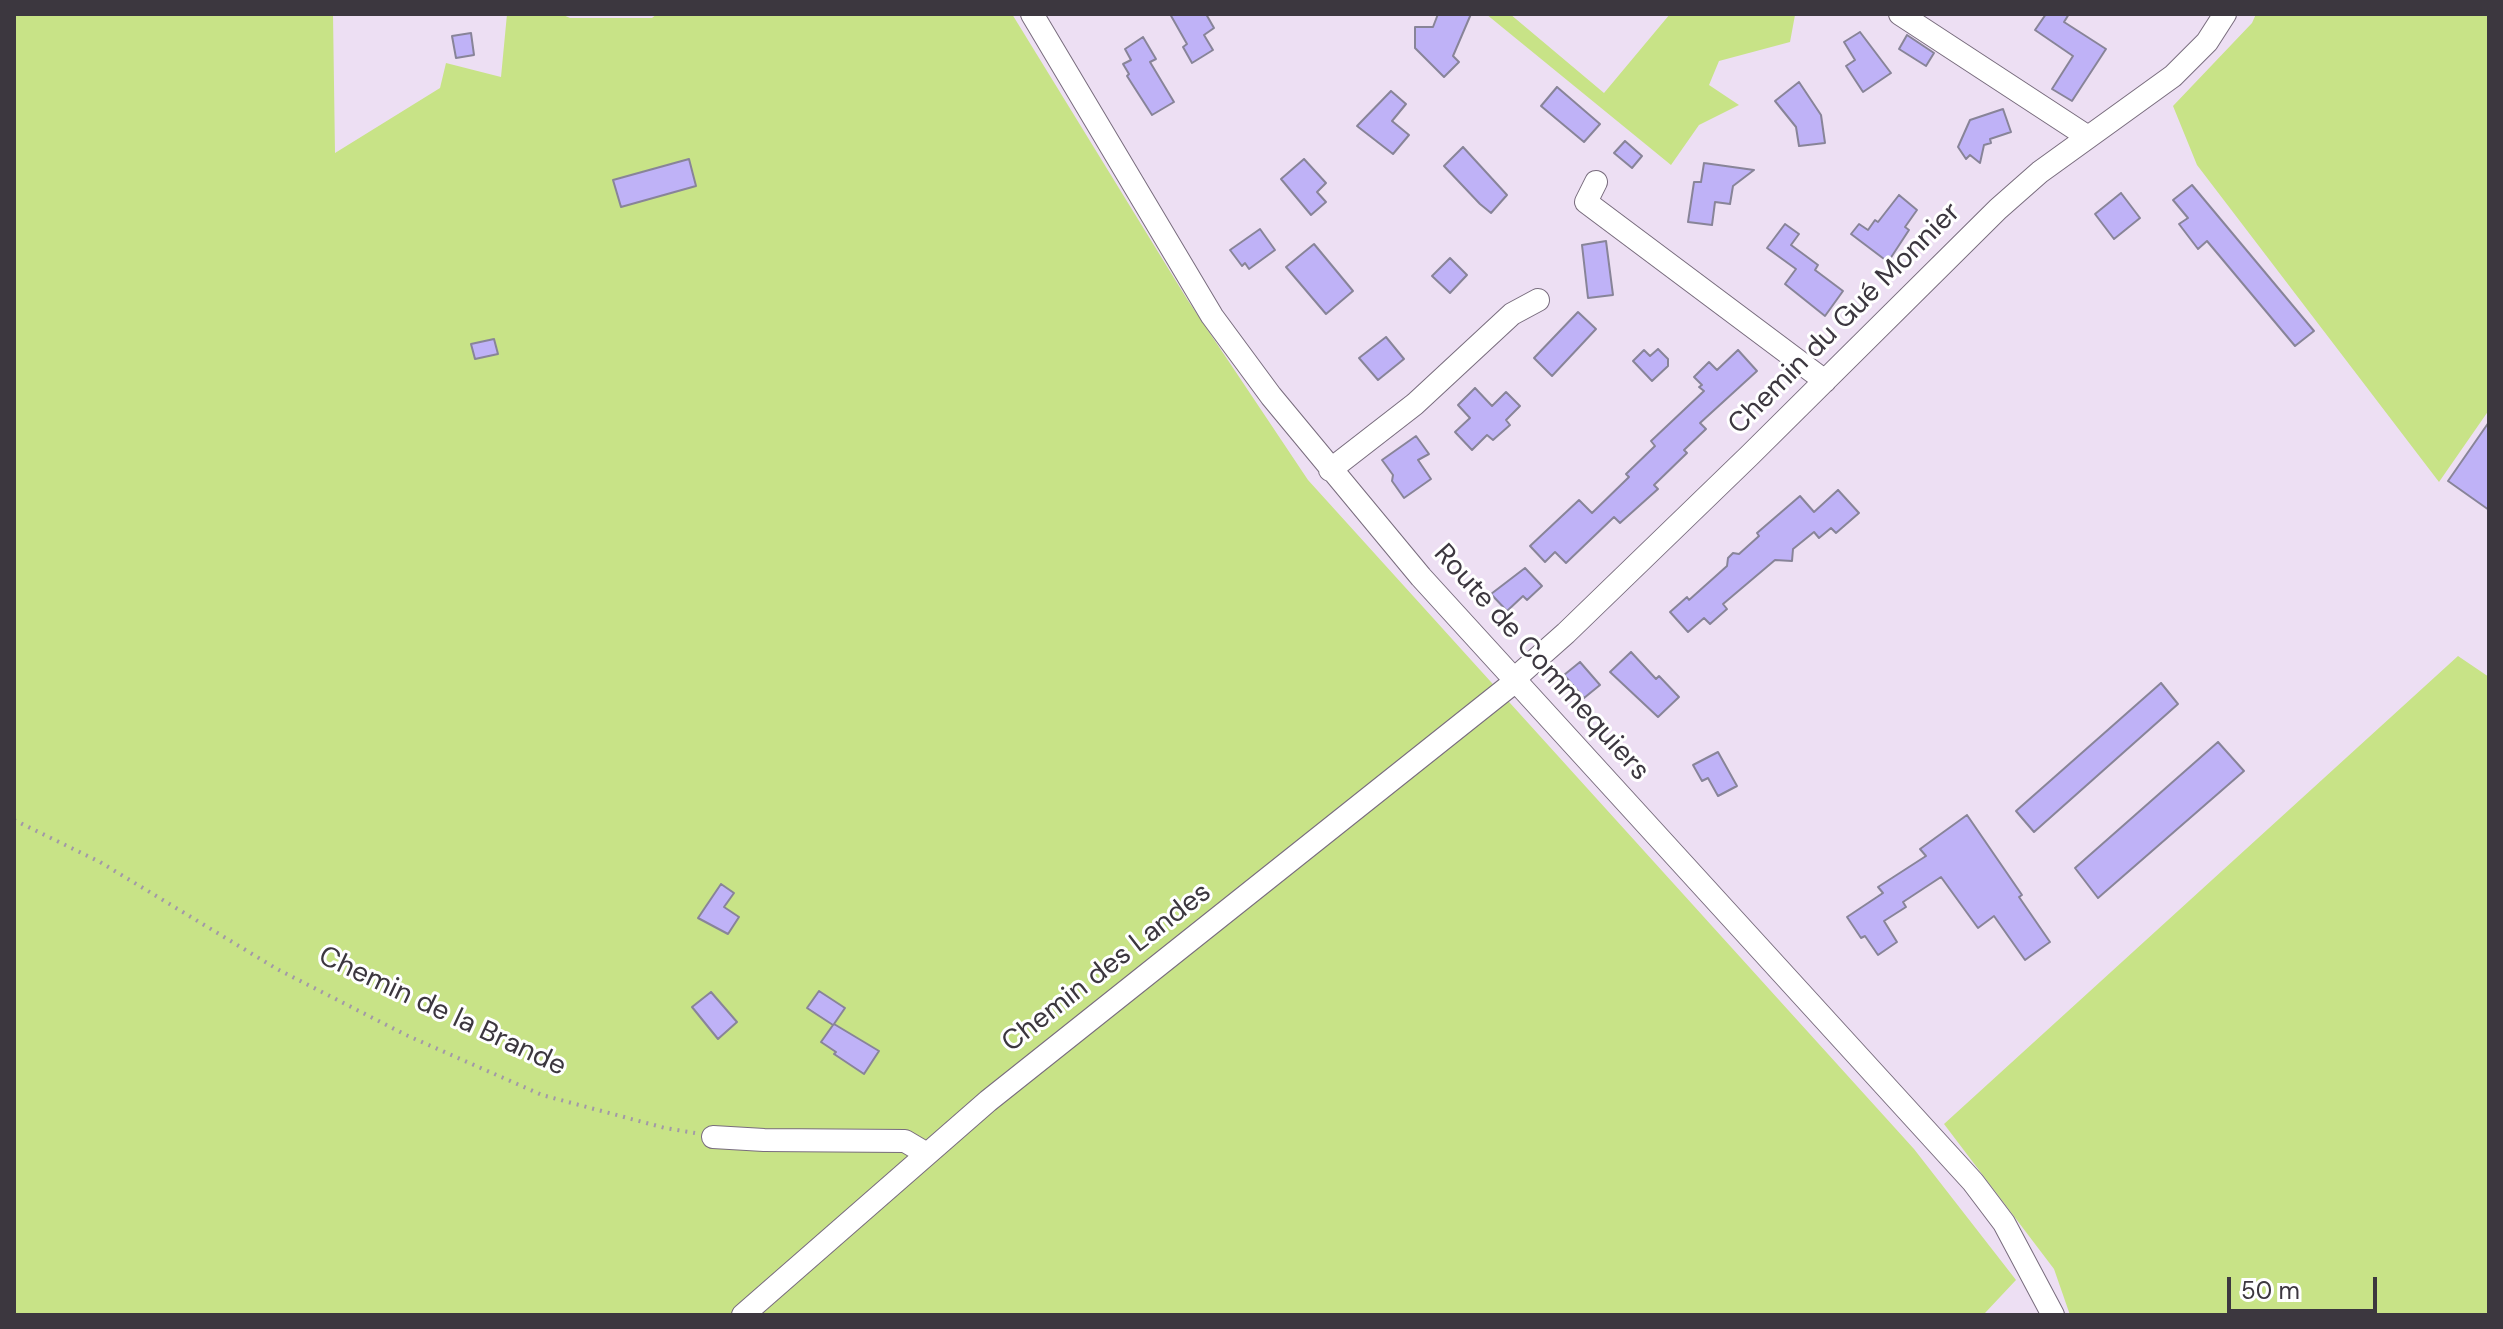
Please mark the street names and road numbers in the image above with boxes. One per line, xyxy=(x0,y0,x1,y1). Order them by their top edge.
street label: Chemin du Gué Monnier xyxy=(1722,196,1968,442)
street label: Route de Commequiers xyxy=(1426,538,1656,788)
street label: Chemin des Landes xyxy=(996,876,1218,1060)
street label: Chemin de la Brande xyxy=(313,940,571,1084)

